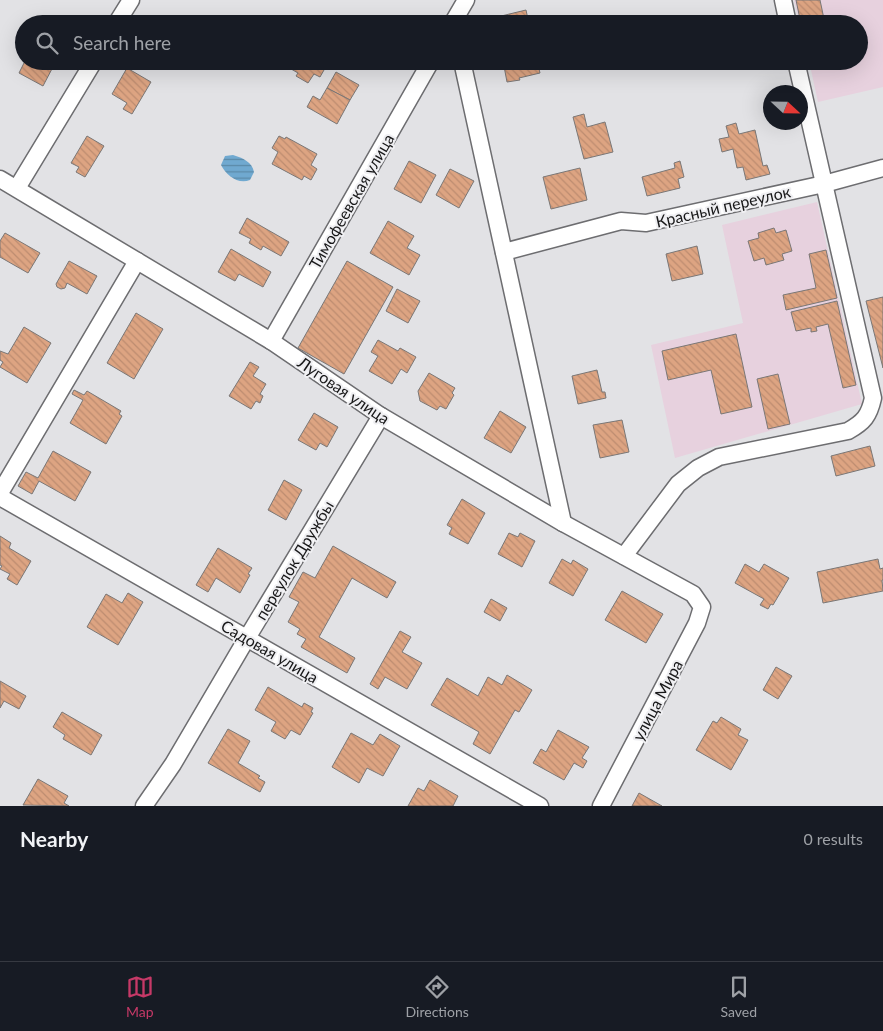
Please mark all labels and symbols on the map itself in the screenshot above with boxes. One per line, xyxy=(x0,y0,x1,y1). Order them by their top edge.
north arrow xyxy=(763,85,808,130)
street label: Тимофеевская улица xyxy=(305,130,397,272)
street label: Красный переулок xyxy=(654,181,793,231)
street label: Луговая улица xyxy=(294,352,393,428)
street label: переулок Дружбы xyxy=(251,497,337,623)
street label: Садовая улица xyxy=(218,616,322,686)
street label: улица Мира xyxy=(628,656,686,744)

